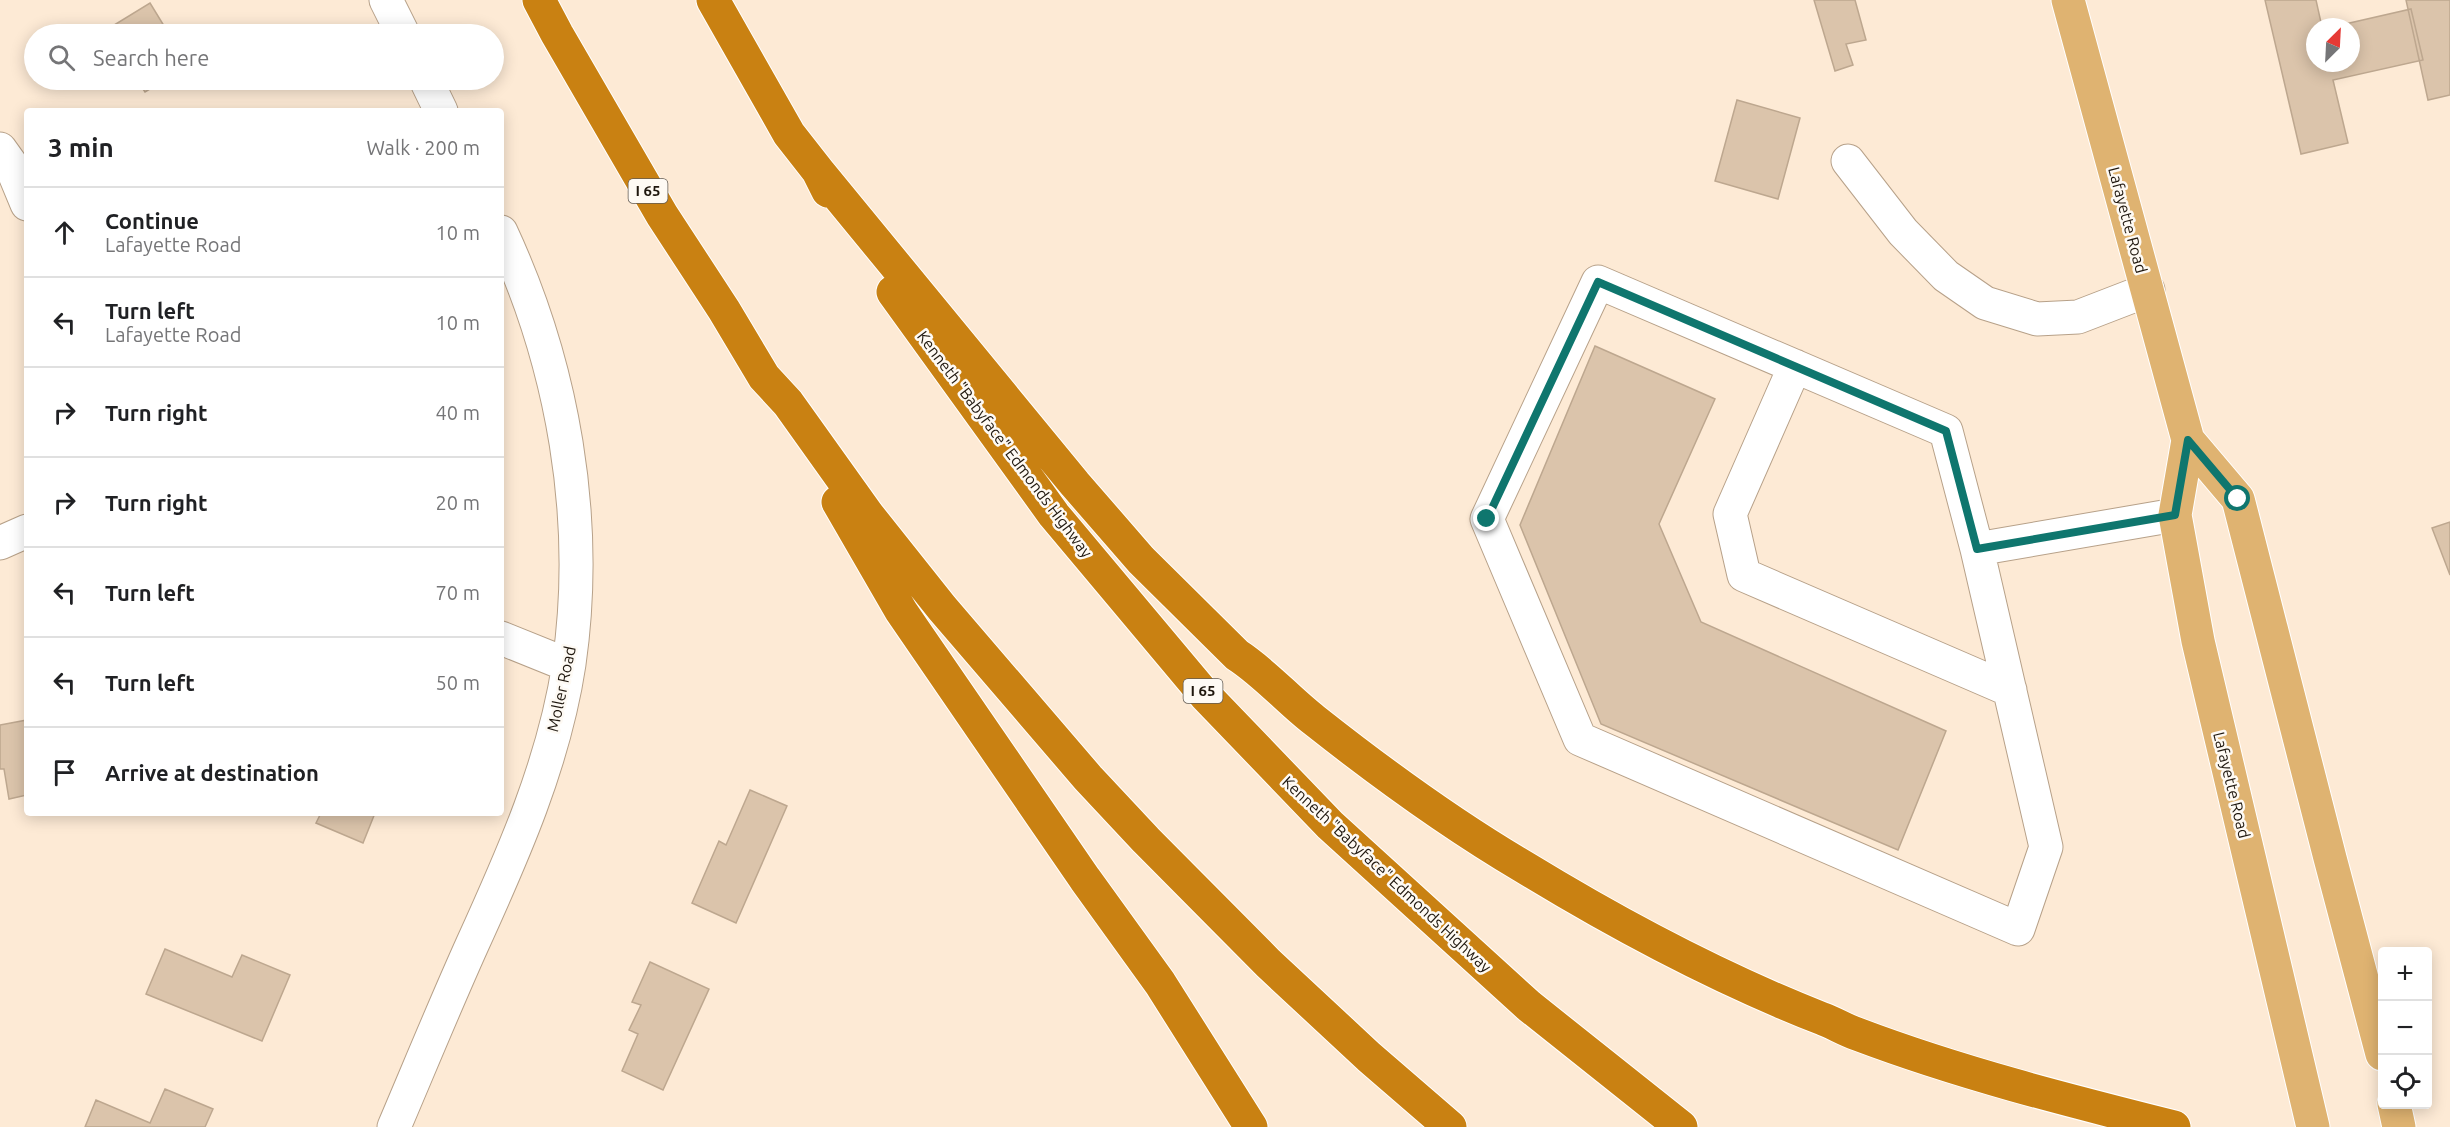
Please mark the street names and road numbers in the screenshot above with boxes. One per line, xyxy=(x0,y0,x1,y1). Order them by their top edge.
street label: Lafayette Road xyxy=(2105,165,2151,275)
road number: I 65 xyxy=(628,179,668,203)
street label: Kenneth "Babyface" Edmonds Highway xyxy=(914,327,1096,561)
street label: Moller Road xyxy=(543,645,579,733)
road number: I 65 xyxy=(1184,679,1222,703)
street label: Lafayette Road xyxy=(2210,730,2254,840)
street label: Kenneth "Babyface" Edmonds Highway xyxy=(1279,772,1495,976)

